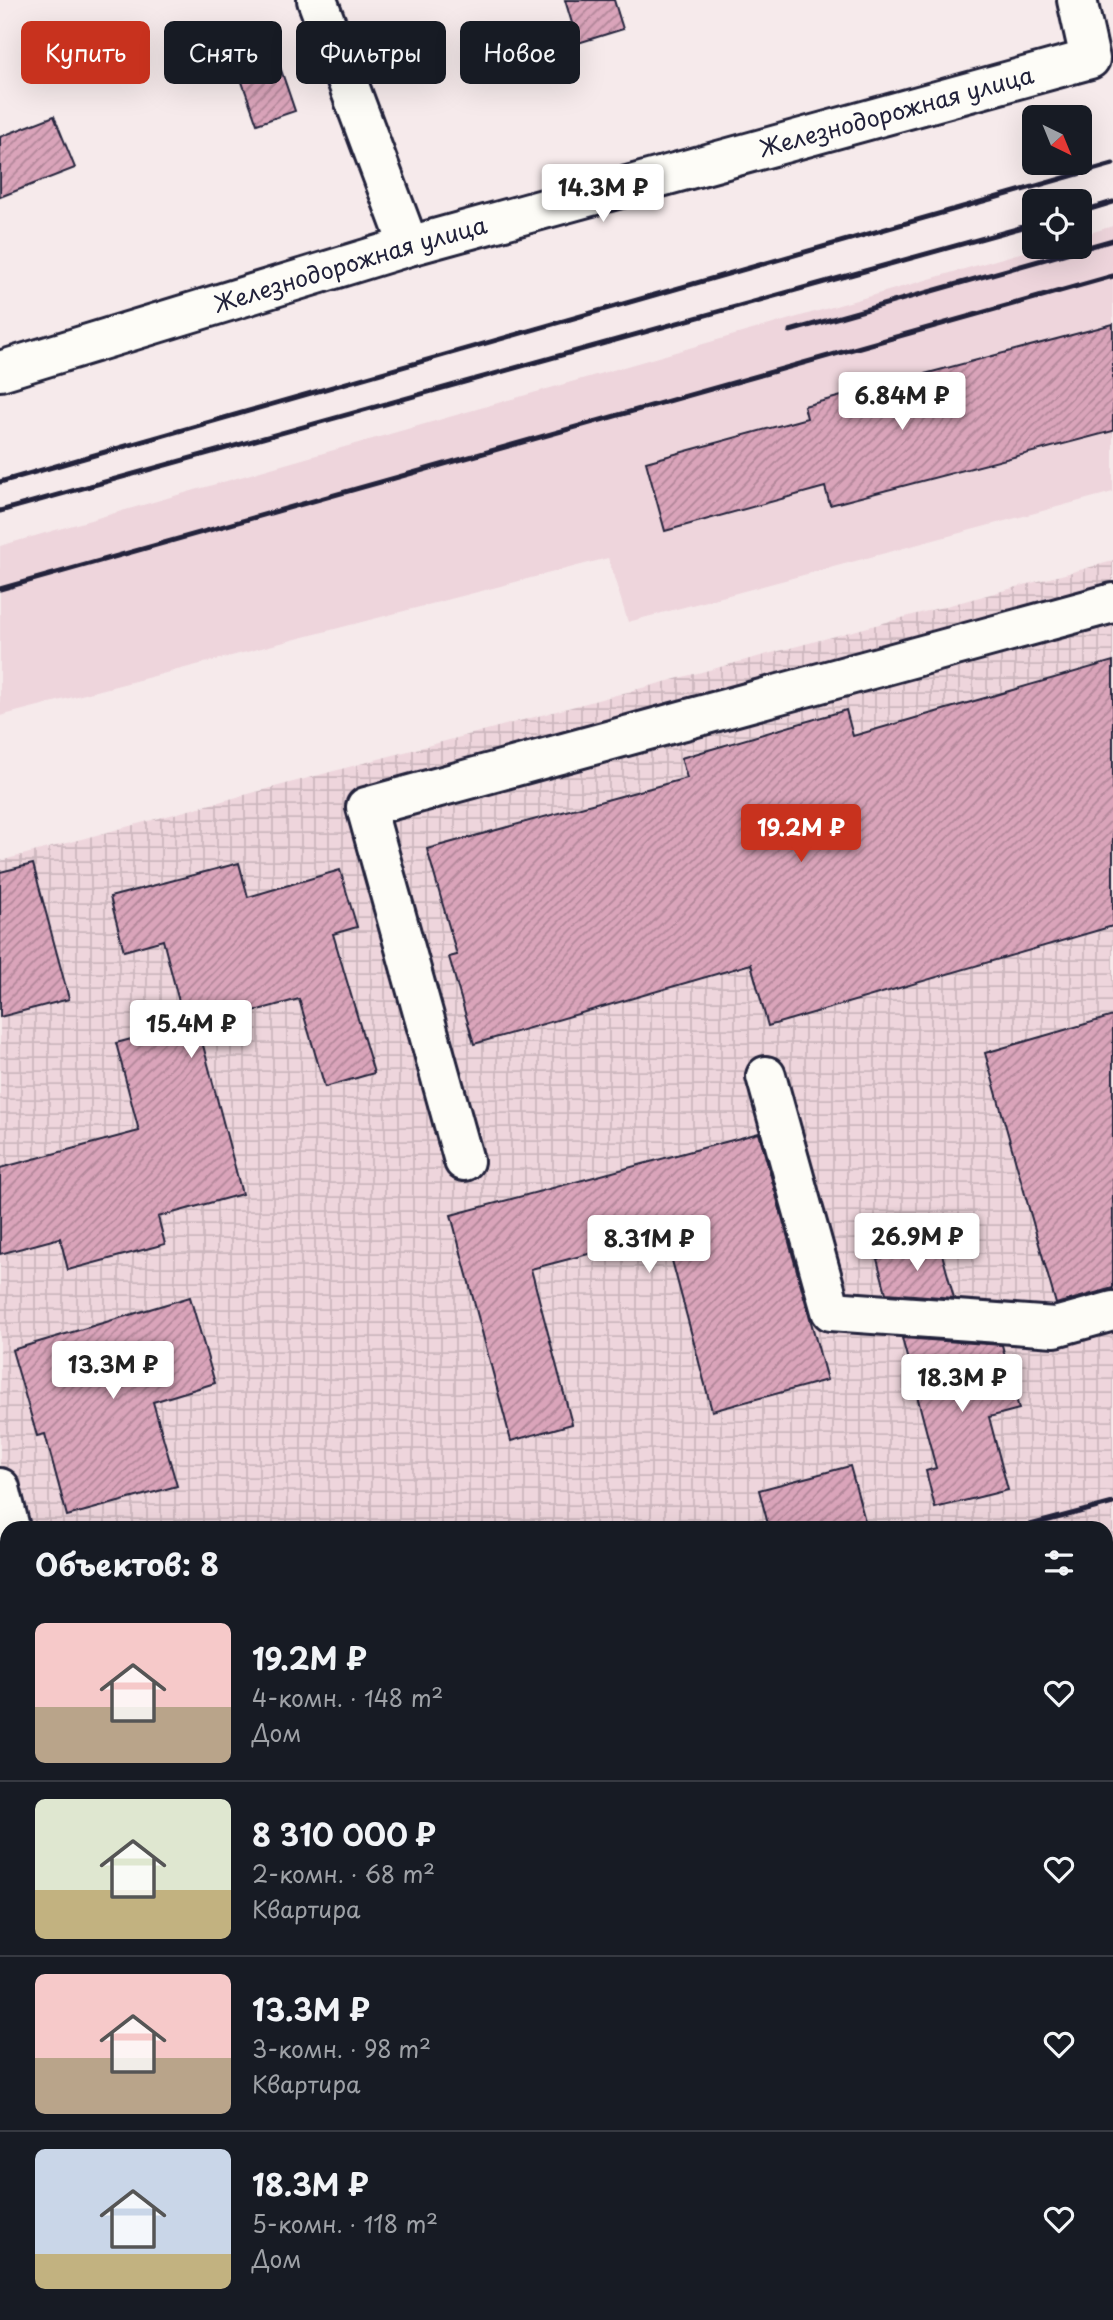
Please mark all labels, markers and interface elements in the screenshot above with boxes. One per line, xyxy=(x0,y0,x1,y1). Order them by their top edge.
chip: Купить xyxy=(21,21,150,84)
chip: Снять xyxy=(164,21,282,84)
chip: Фильтры xyxy=(296,21,446,84)
chip: Новое xyxy=(460,21,580,84)
street label: Железнодорожная улица xyxy=(754,56,1038,165)
north arrow xyxy=(1022,105,1092,175)
map controls xyxy=(1022,105,1092,259)
pin: 14.3M ₽ xyxy=(538,164,668,224)
text: 14.3M ₽ xyxy=(558,169,648,204)
button: locate xyxy=(1022,189,1092,259)
street label: Железнодорожная улица xyxy=(209,206,491,321)
pin: 6.84M ₽ xyxy=(837,372,967,432)
text: 6.84M ₽ xyxy=(855,377,949,412)
pin: 19.2M ₽ xyxy=(736,804,866,864)
text: 19.2M ₽ xyxy=(757,809,845,844)
pin: 15.4M ₽ xyxy=(126,1000,256,1060)
text: 15.4M ₽ xyxy=(146,1005,236,1040)
pin: 26.9M ₽ xyxy=(852,1214,982,1273)
pin: 8.31M ₽ xyxy=(584,1216,714,1275)
text: 26.9M ₽ xyxy=(870,1218,964,1253)
text: 8.31M ₽ xyxy=(603,1220,695,1255)
pin: 13.3M ₽ xyxy=(48,1342,178,1401)
text: 13.3M ₽ xyxy=(68,1346,158,1381)
pin: 18.3M ₽ xyxy=(897,1354,1027,1414)
text: 18.3M ₽ xyxy=(917,1359,1007,1394)
text: Объектов: 8 xyxy=(35,1541,219,1586)
icon: filters xyxy=(1040,1544,1078,1582)
text: 19.2M ₽ xyxy=(252,1635,367,1680)
icon: home xyxy=(91,1651,175,1735)
icon: heart xyxy=(1040,1674,1078,1712)
text: 4-комн. · 148 m² xyxy=(252,1680,443,1715)
text: Дом xyxy=(252,1715,301,1750)
text: 8 310 000 ₽ xyxy=(252,1811,436,1856)
icon: home xyxy=(91,1827,175,1911)
icon: heart xyxy=(1040,1850,1078,1888)
text: 2-комн. · 68 m² xyxy=(252,1856,435,1891)
text: Квартира xyxy=(252,1891,360,1926)
text: 13.3M ₽ xyxy=(252,1986,370,2031)
icon: home xyxy=(91,2002,175,2086)
icon: heart xyxy=(1040,2025,1078,2063)
text: 3-комн. · 98 m² xyxy=(252,2031,431,2066)
text: Квартира xyxy=(252,2066,360,2101)
text: 18.3M ₽ xyxy=(252,2161,369,2206)
icon: home xyxy=(91,2177,175,2261)
icon: heart xyxy=(1040,2200,1078,2238)
text: 5-комн. · 118 m² xyxy=(252,2206,438,2241)
text: Дом xyxy=(252,2241,301,2276)

